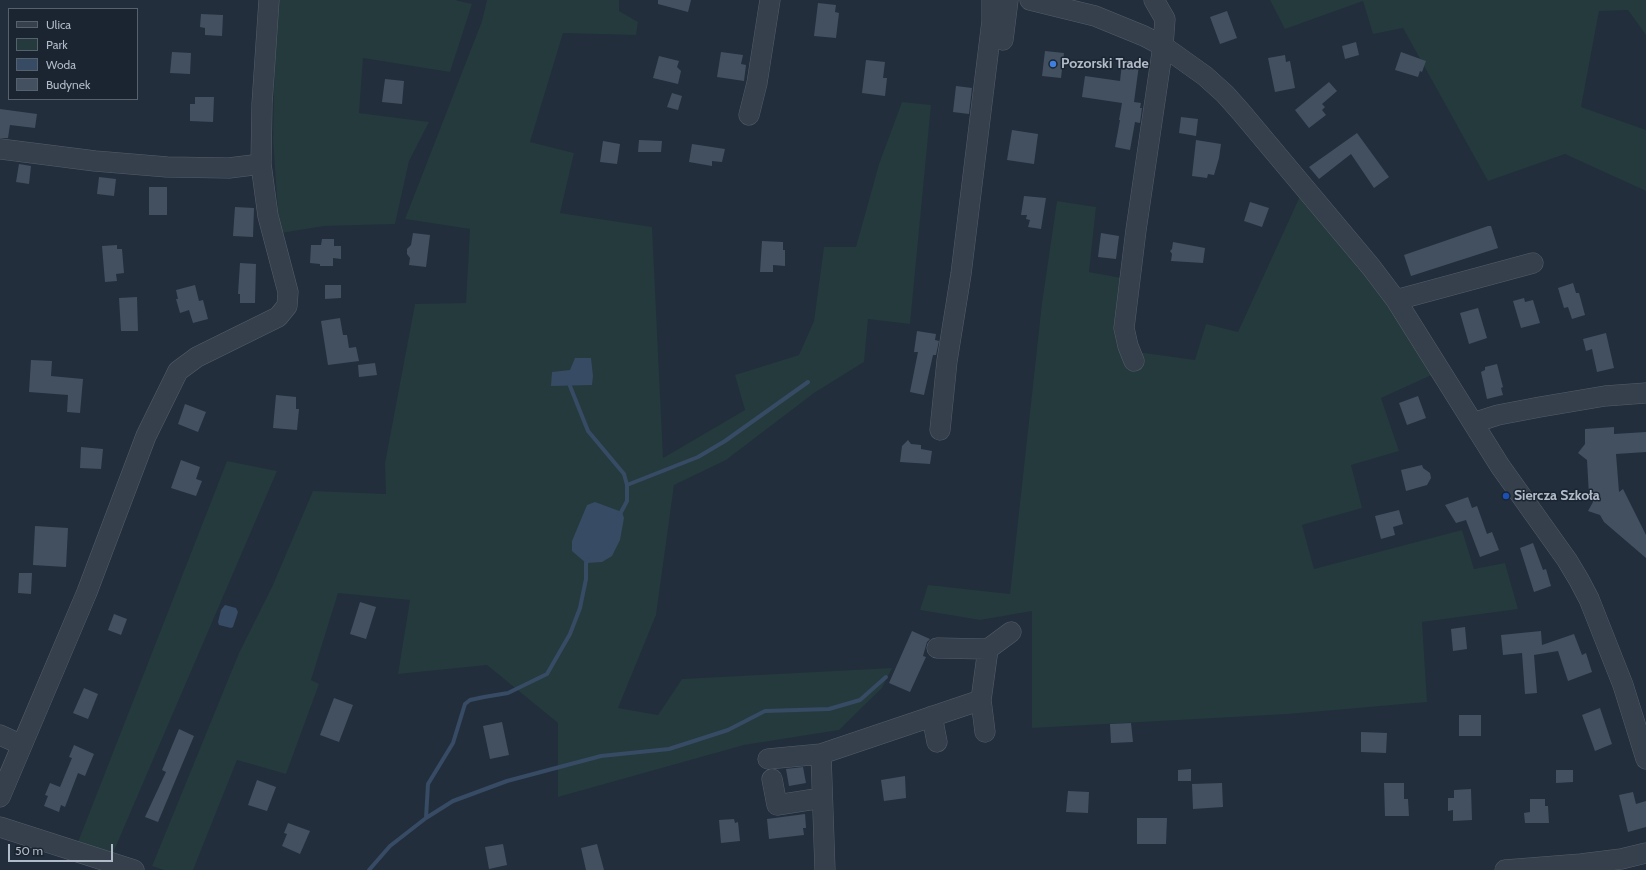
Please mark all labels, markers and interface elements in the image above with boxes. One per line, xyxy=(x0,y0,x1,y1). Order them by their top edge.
legend xyxy=(8,8,138,100)
text: Ulica xyxy=(46,17,71,32)
text: Park xyxy=(46,37,68,52)
place label: Pozorski Trade xyxy=(1061,56,1149,72)
text: Woda xyxy=(46,57,76,72)
marker: Pozorski Trade xyxy=(1048,59,1058,69)
text: Budynek xyxy=(46,77,90,92)
place label: Siercza Szkoła xyxy=(1514,488,1600,504)
marker: Siercza Szkoła xyxy=(1501,491,1511,501)
scale bar xyxy=(10,836,115,862)
text: 50 m xyxy=(15,843,43,858)

